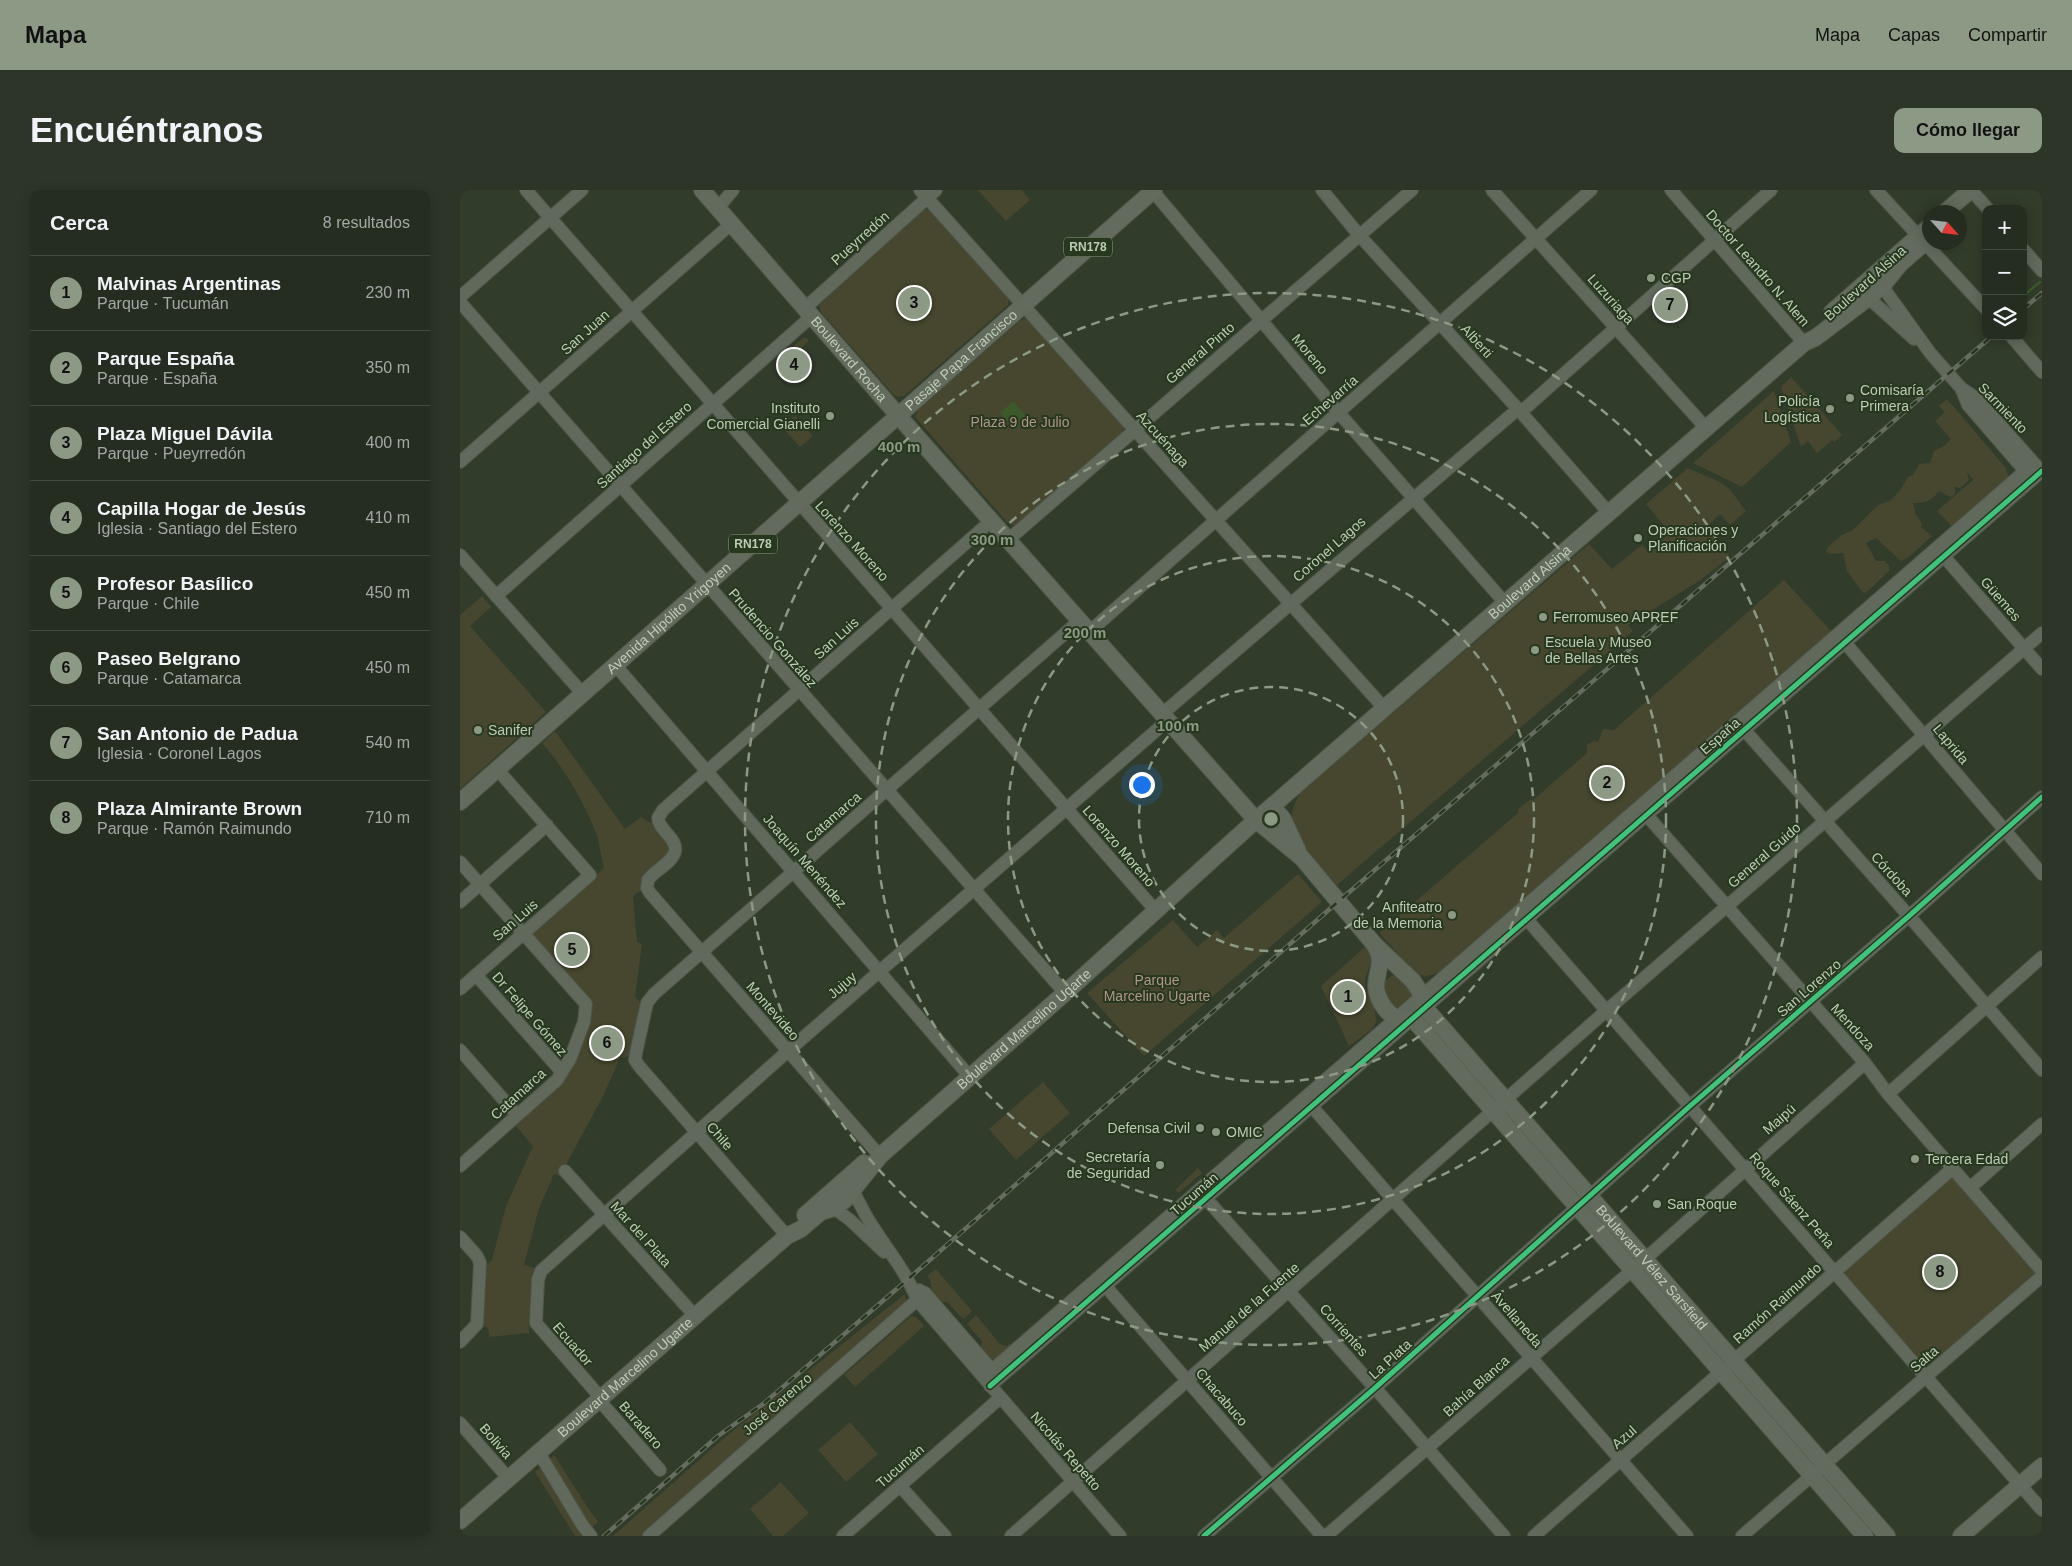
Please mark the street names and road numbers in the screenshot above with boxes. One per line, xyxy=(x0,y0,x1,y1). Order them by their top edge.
street label: Doctor Leandro N. Alem xyxy=(1703,206,1813,330)
street label: Pueyrredón xyxy=(828,208,892,268)
road number: RN178 xyxy=(1064,238,1112,256)
street label: Boulevard Alsina xyxy=(1821,242,1909,324)
street label: Luzuriaga xyxy=(1584,271,1638,327)
street label: San Juan xyxy=(558,306,612,358)
street label: Pasaje Papa Francisco xyxy=(902,306,1021,414)
street label: Boulevard Rocha xyxy=(808,313,891,405)
street label: General Pinto xyxy=(1162,319,1238,387)
street label: Alberti xyxy=(1458,321,1496,361)
street label: Moreno xyxy=(1289,331,1332,377)
street label: Echevarría xyxy=(1299,372,1361,428)
street label: Sarmiento xyxy=(1975,379,2031,437)
street label: Santiago del Estero xyxy=(593,398,695,492)
street label: Azcuénaga xyxy=(1134,408,1193,471)
street label: Lorenzo Moreno xyxy=(812,498,892,584)
street label: Coronel Lagos xyxy=(1289,513,1369,585)
road number: RN178 xyxy=(729,534,777,554)
street label: Boulevard Alsina xyxy=(1485,541,1574,622)
street label: Avenida Hipólito Yrigoyen xyxy=(603,559,734,677)
street label: Güemes xyxy=(1978,574,2024,624)
street label: Prudencio González xyxy=(726,585,820,691)
street label: San Luis xyxy=(810,614,862,662)
street label: España xyxy=(1697,714,1743,758)
street label: Laprida xyxy=(1930,721,1972,767)
street label: Catamarca xyxy=(802,788,864,845)
street label: Lorenzo Moreno xyxy=(1080,802,1159,890)
street label: Joaquín Menéndez xyxy=(760,811,850,911)
street label: General Guido xyxy=(1724,819,1804,891)
street label: Córdoba xyxy=(1868,849,1916,899)
street label: San Luis xyxy=(489,896,541,944)
street label: San Lorenzo xyxy=(1774,956,1844,1020)
street label: Boulevard Marcelino Ugarte xyxy=(954,965,1094,1093)
street label: Jujuy xyxy=(824,968,860,1002)
street label: Dr Felipe Gómez xyxy=(489,969,571,1059)
street label: Montevideo xyxy=(743,978,803,1044)
street label: Mendoza xyxy=(1828,1000,1878,1054)
street label: Catamarca xyxy=(487,1065,549,1123)
street label: Maipú xyxy=(1759,1100,1799,1138)
street label: Chile xyxy=(703,1119,737,1153)
street label: Roque Sáenz Peña xyxy=(1746,1149,1838,1251)
street label: Tucumán xyxy=(1167,1169,1221,1219)
street label: Mar del Plata xyxy=(607,1198,675,1270)
street label: Boulevard Vélez Sarsfield xyxy=(1593,1202,1711,1333)
street label: Manuel de la Fuente xyxy=(1196,1259,1303,1355)
street label: Ramón Raimundo xyxy=(1730,1259,1824,1347)
street label: Avellaneda xyxy=(1488,1288,1546,1350)
street label: Corrientes xyxy=(1316,1301,1372,1359)
street label: Boulevard Marcelino Ugarte xyxy=(554,1314,696,1440)
street label: Ecuador xyxy=(550,1319,596,1369)
street label: La Plata xyxy=(1366,1336,1415,1382)
street label: Salta xyxy=(1907,1342,1941,1376)
street label: Bahía Blanca xyxy=(1440,1352,1512,1420)
street label: Chacabuco xyxy=(1193,1365,1251,1429)
street label: José Carenzo xyxy=(739,1369,815,1438)
street label: Baradero xyxy=(616,1398,666,1452)
street label: Nicolás Repetto xyxy=(1028,1408,1105,1494)
street label: Bolivia xyxy=(476,1420,516,1462)
street label: Azul xyxy=(1608,1422,1640,1452)
street label: Tucumán xyxy=(873,1441,927,1491)

